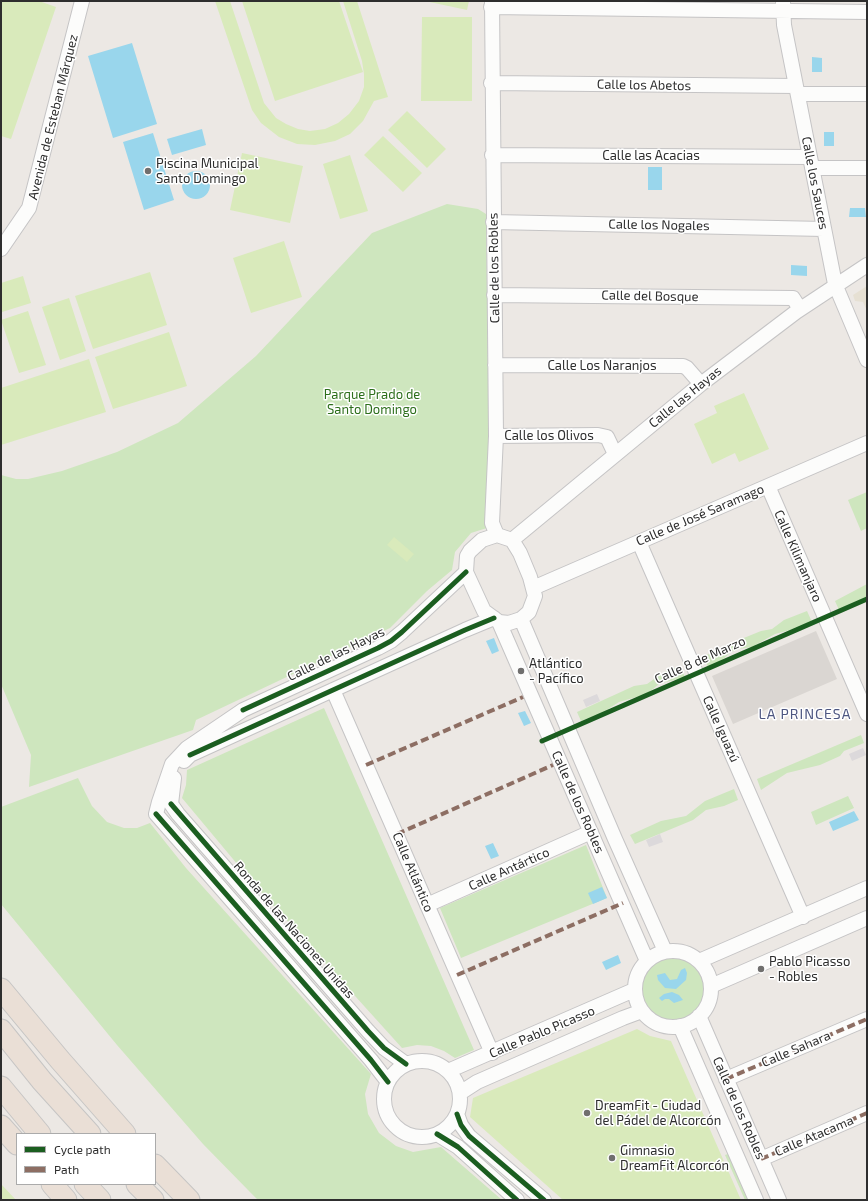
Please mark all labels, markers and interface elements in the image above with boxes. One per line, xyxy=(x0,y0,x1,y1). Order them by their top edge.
street label: Avenida de Esteban Márquez xyxy=(25,33,81,201)
street label: Calle los Abetos xyxy=(597,76,691,94)
street label: Calle los Sauces xyxy=(798,135,832,231)
street label: Calle las Acacias xyxy=(602,148,700,164)
place label: Piscina Municipal Santo Domingo xyxy=(156,156,258,187)
marker: Piscina Municipal Santo Domingo xyxy=(143,166,153,176)
street label: Calle de los Robles xyxy=(485,213,503,323)
street label: Calle los Nogales xyxy=(608,216,710,234)
street label: Calle del Bosque xyxy=(601,287,699,305)
street label: Calle Los Naranjos xyxy=(547,358,657,374)
street label: Calle las Hayas xyxy=(645,363,725,431)
park label: Parque Prado de Santo Domingo xyxy=(324,387,420,418)
street label: Calle los Olivos xyxy=(504,428,594,444)
street label: Calle de José Saramago xyxy=(634,481,766,549)
street label: Calle Kilimanjaro xyxy=(771,508,825,604)
street label: Calle de las Hayas xyxy=(285,624,387,684)
street label: Calle 8 de Marzo xyxy=(652,633,748,687)
place label: Atlántico - Pacífico xyxy=(529,656,584,687)
marker: Atlántico - Pacífico xyxy=(516,666,526,676)
street label: Calle Iguazú xyxy=(699,693,743,765)
district label: LA PRINCESA xyxy=(759,706,851,722)
street label: Calle de los Robles xyxy=(548,748,608,856)
street label: Calle Atlántico xyxy=(389,830,437,914)
street label: Calle Antártico xyxy=(466,844,552,894)
street label: Ronda de las Naciones Unidas xyxy=(230,858,358,1002)
place label: Pablo Picasso - Robles xyxy=(769,954,850,985)
marker: Pablo Picasso - Robles xyxy=(756,964,766,974)
street label: Calle Pablo Picasso xyxy=(487,1003,597,1061)
street label: Calle Sahara xyxy=(759,1027,833,1071)
street label: Calle de los Robles xyxy=(709,1054,769,1162)
place label: DreamFit - Ciudad del Pádel de Alcorcón xyxy=(595,1098,721,1129)
marker: DreamFit - Ciudad del Pádel de Alcorcón xyxy=(582,1108,592,1118)
street label: Calle Atacama xyxy=(772,1112,856,1160)
legend xyxy=(16,1133,156,1185)
text: Cycle path xyxy=(54,1142,111,1156)
place label: Gimnasio DreamFit Alcorcón xyxy=(620,1143,729,1174)
marker: Gimnasio DreamFit Alcorcón xyxy=(607,1153,617,1163)
text: Path xyxy=(54,1162,79,1176)

